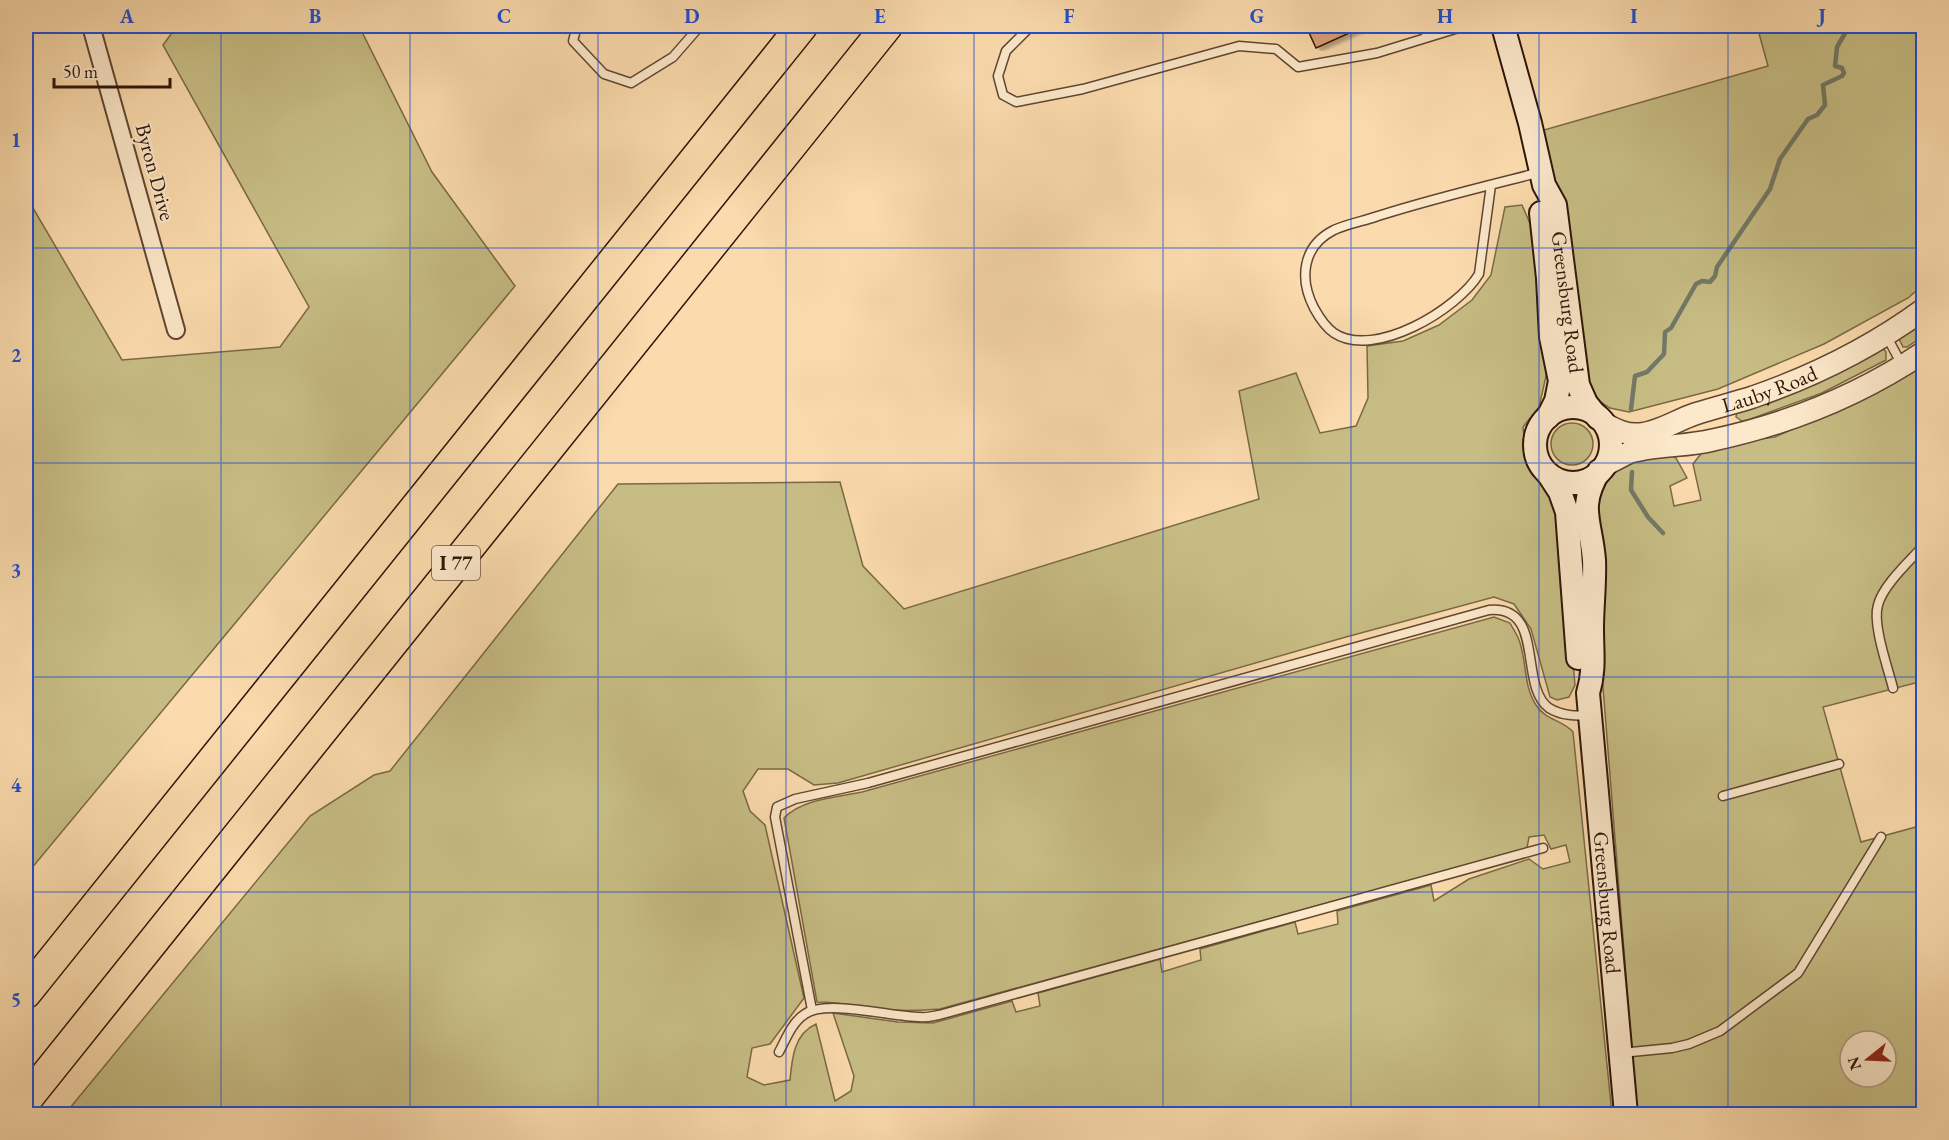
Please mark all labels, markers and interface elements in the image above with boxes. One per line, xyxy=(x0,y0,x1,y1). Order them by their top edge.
text: A xyxy=(119,3,135,29)
text: B xyxy=(309,3,321,29)
text: C xyxy=(497,3,511,29)
text: D xyxy=(684,3,700,29)
text: E xyxy=(874,3,886,29)
text: F xyxy=(1064,3,1075,29)
text: G xyxy=(1250,3,1264,29)
text: H xyxy=(1437,3,1453,29)
text: I xyxy=(1630,3,1638,29)
text: J xyxy=(1816,3,1826,29)
scale bar xyxy=(54,51,170,89)
text: 50 m xyxy=(63,60,98,83)
street label: Byron Drive xyxy=(130,121,181,223)
text: 1 xyxy=(11,127,21,153)
street label: Greensburg Road xyxy=(1545,230,1590,375)
text: 2 xyxy=(11,342,22,368)
street label: Lauby Road xyxy=(1719,359,1821,418)
road number: I 77 xyxy=(432,546,480,580)
text: 3 xyxy=(11,557,21,583)
text: 4 xyxy=(11,772,22,798)
street label: Greensburg Road xyxy=(1588,830,1627,975)
text: 5 xyxy=(11,986,21,1012)
north arrow xyxy=(1838,1029,1898,1089)
text: N xyxy=(1842,1054,1866,1073)

